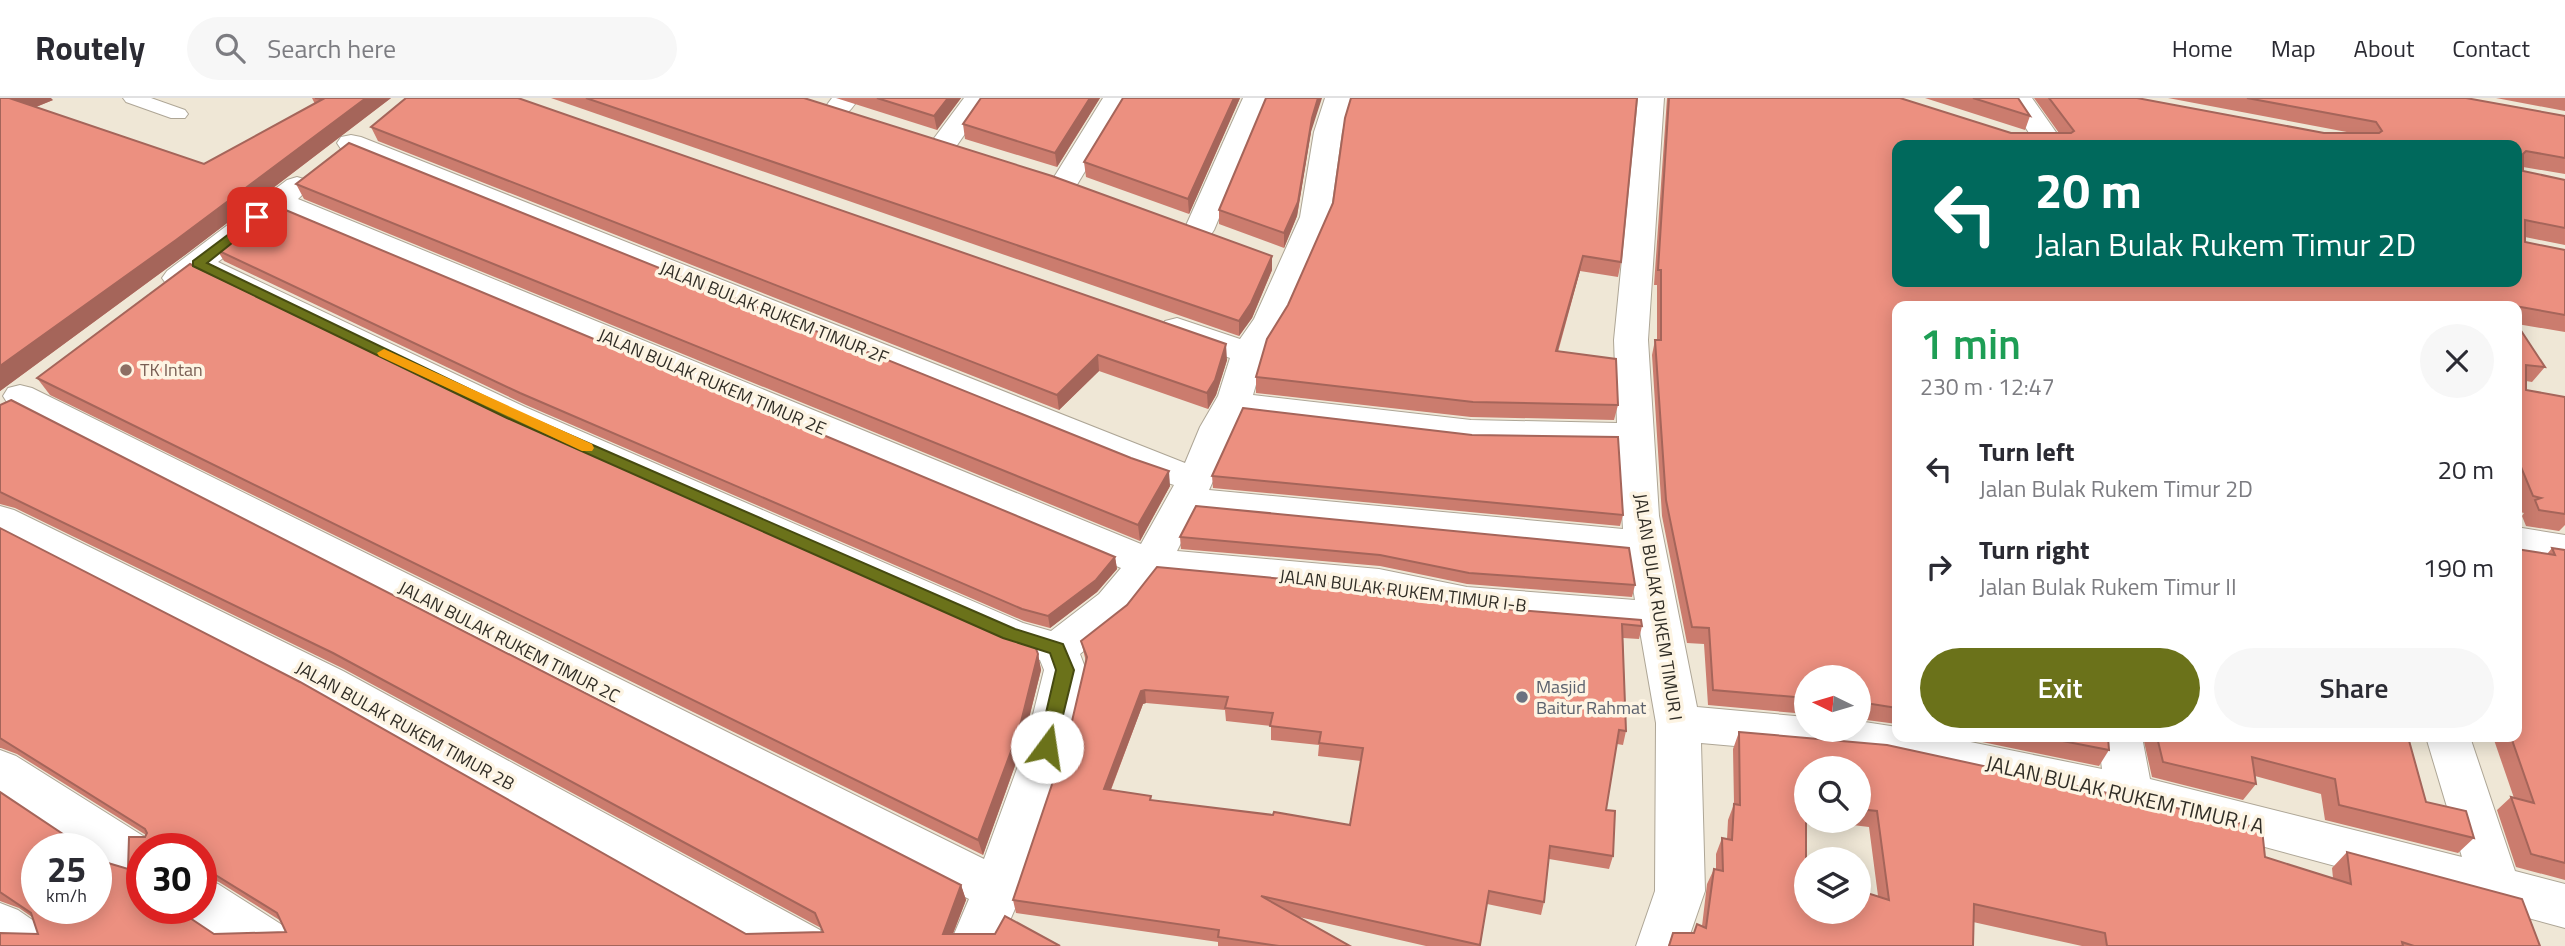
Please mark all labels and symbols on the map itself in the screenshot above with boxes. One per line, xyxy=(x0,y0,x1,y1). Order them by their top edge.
pin xyxy=(227,187,287,247)
street label: JALAN BULAK RUKEM TIMUR 2F xyxy=(656,254,893,371)
street label: JALAN BULAK RUKEM TIMUR 2E xyxy=(594,321,830,442)
place label: TK Intan xyxy=(140,356,203,383)
marker: TK Intan xyxy=(118,362,134,378)
street label: JALAN BULAK RUKEM TIMUR I xyxy=(1627,491,1690,722)
street label: JALAN BULAK RUKEM TIMUR I-B xyxy=(1278,562,1528,619)
street label: JALAN BULAK RUKEM TIMUR 2C xyxy=(394,574,625,709)
street label: JALAN BULAK RUKEM TIMUR 2B xyxy=(291,654,520,797)
north arrow xyxy=(1794,665,1871,742)
place label: Masjid Baitur Rahmat xyxy=(1536,673,1647,721)
marker: Masjid Baitur Rahmat xyxy=(1514,689,1530,705)
position arrow xyxy=(1010,710,1084,784)
street label: JALAN BULAK RUKEM TIMUR I A xyxy=(1983,746,2268,842)
speed limit sign: 30 xyxy=(126,833,217,924)

